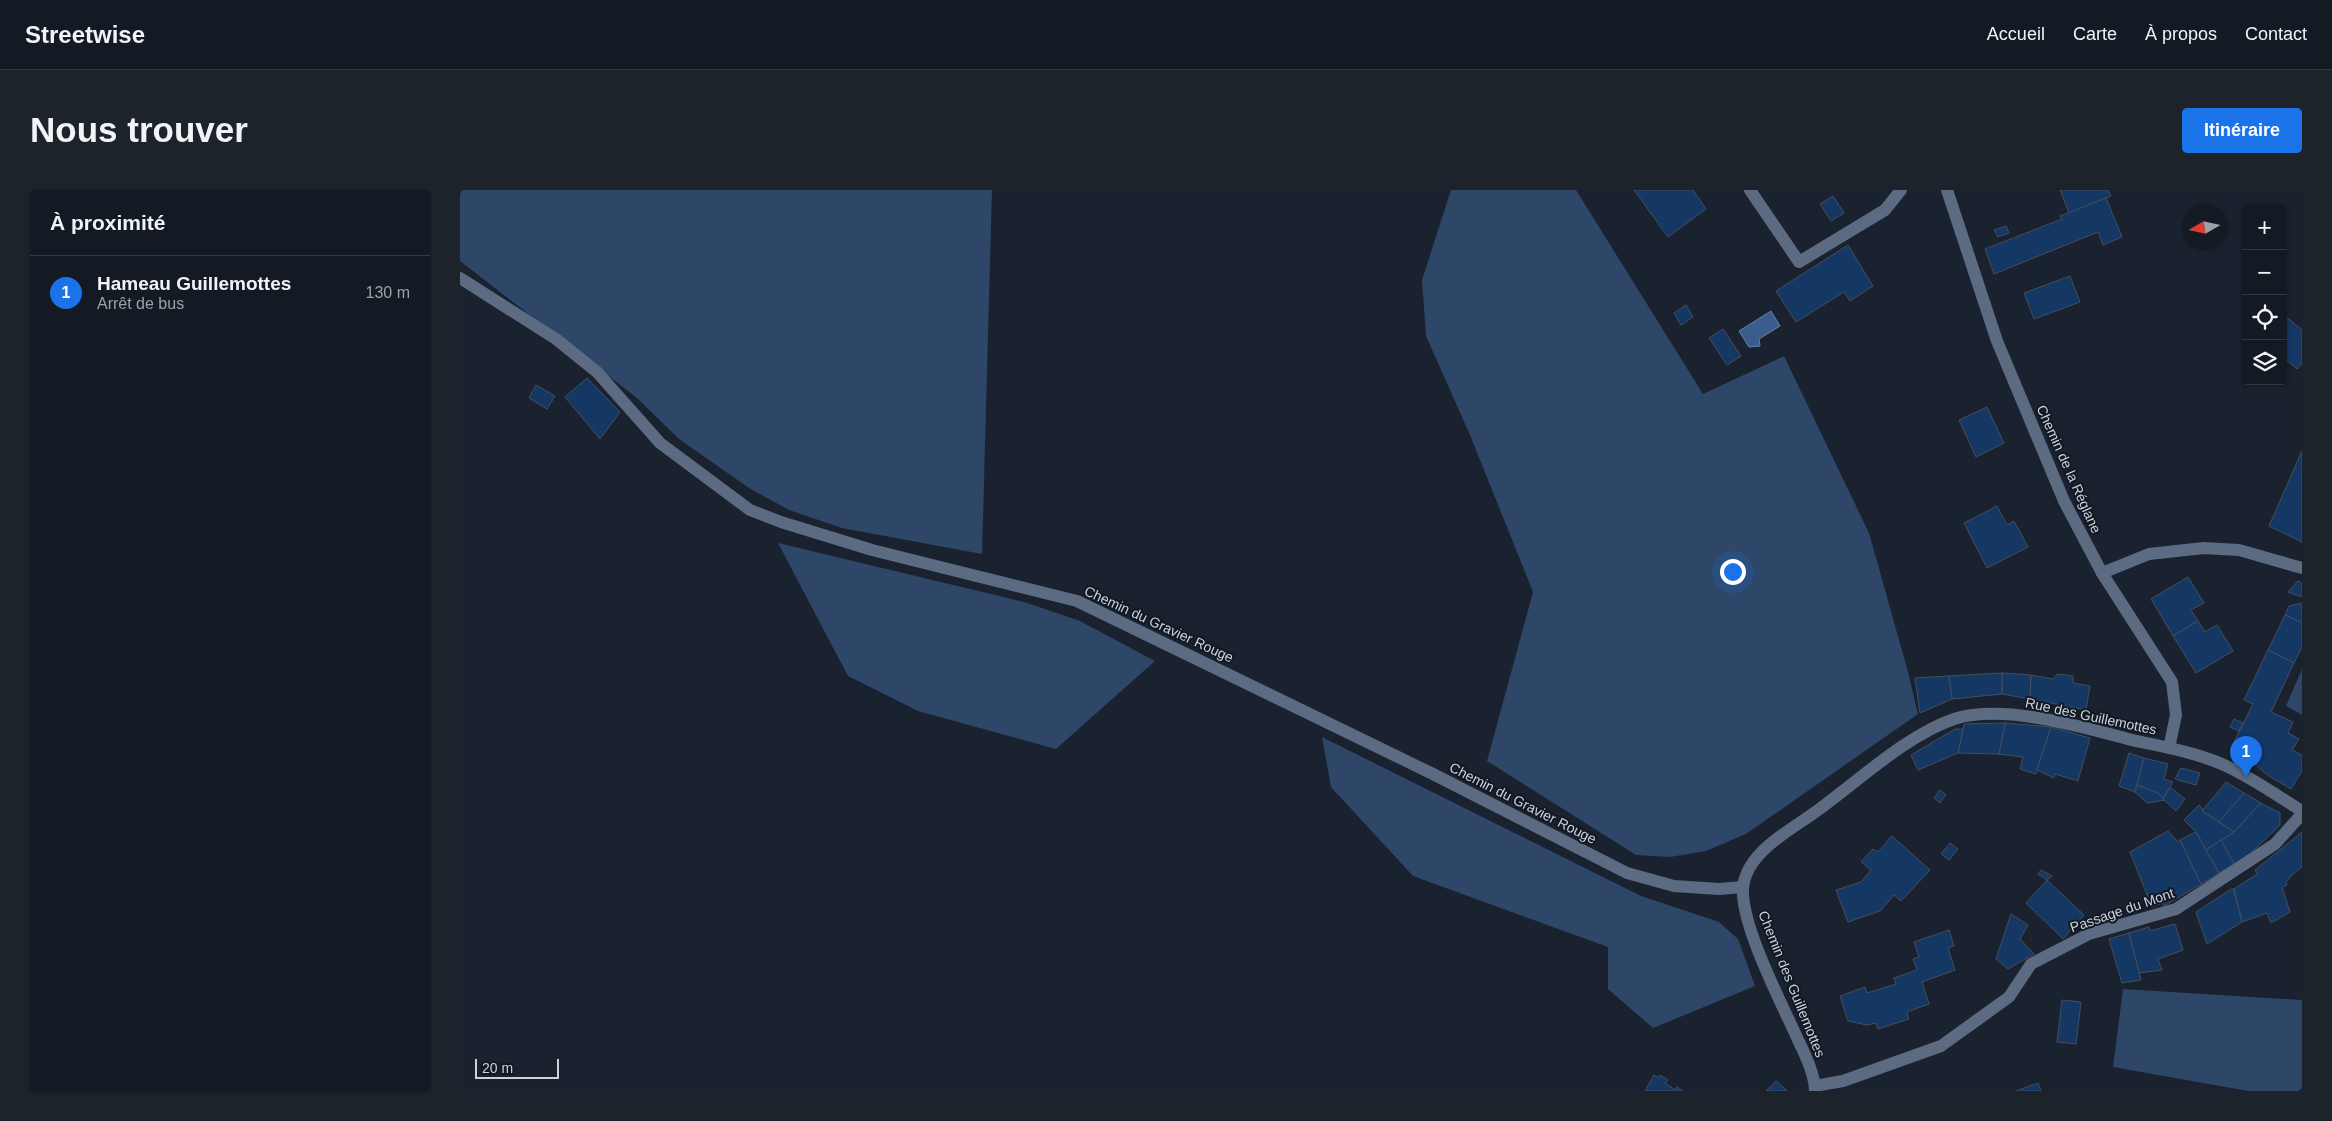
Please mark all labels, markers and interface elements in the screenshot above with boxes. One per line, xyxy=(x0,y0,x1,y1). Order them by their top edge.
text: Streetwise xyxy=(25,21,145,48)
text: Accueil xyxy=(1987,24,2045,44)
text: Carte xyxy=(2073,24,2117,44)
text: À propos xyxy=(2145,24,2217,44)
text: Contact xyxy=(2245,24,2307,44)
button: Itinéraire xyxy=(2182,108,2302,153)
text: Nous trouver xyxy=(30,110,248,149)
north arrow xyxy=(2182,205,2227,250)
map controls xyxy=(2242,205,2287,385)
button: + xyxy=(2242,205,2287,250)
text: À proximité xyxy=(50,211,166,234)
button: − xyxy=(2242,250,2287,295)
text: Hameau Guillemottes xyxy=(97,273,291,294)
text: 1 xyxy=(62,284,70,301)
text: 130 m xyxy=(366,284,410,301)
text: Arrêt de bus xyxy=(97,295,184,312)
button: locate xyxy=(2242,295,2287,340)
button: layers xyxy=(2242,340,2287,385)
street label: Chemin de la Réglane xyxy=(2034,402,2105,536)
your location xyxy=(1720,559,1746,585)
street label: Chemin du Gravier Rouge xyxy=(1082,582,1236,666)
street label: Rue des Guillemottes xyxy=(2024,694,2158,738)
pin: 1 xyxy=(2230,736,2262,777)
street label: Chemin du Gravier Rouge xyxy=(1447,759,1599,847)
street label: Passage du Mont xyxy=(2068,885,2176,935)
street label: Chemin des Guillemottes xyxy=(1755,908,1829,1060)
scale bar xyxy=(475,1056,559,1079)
text: 20 m xyxy=(482,1060,513,1076)

